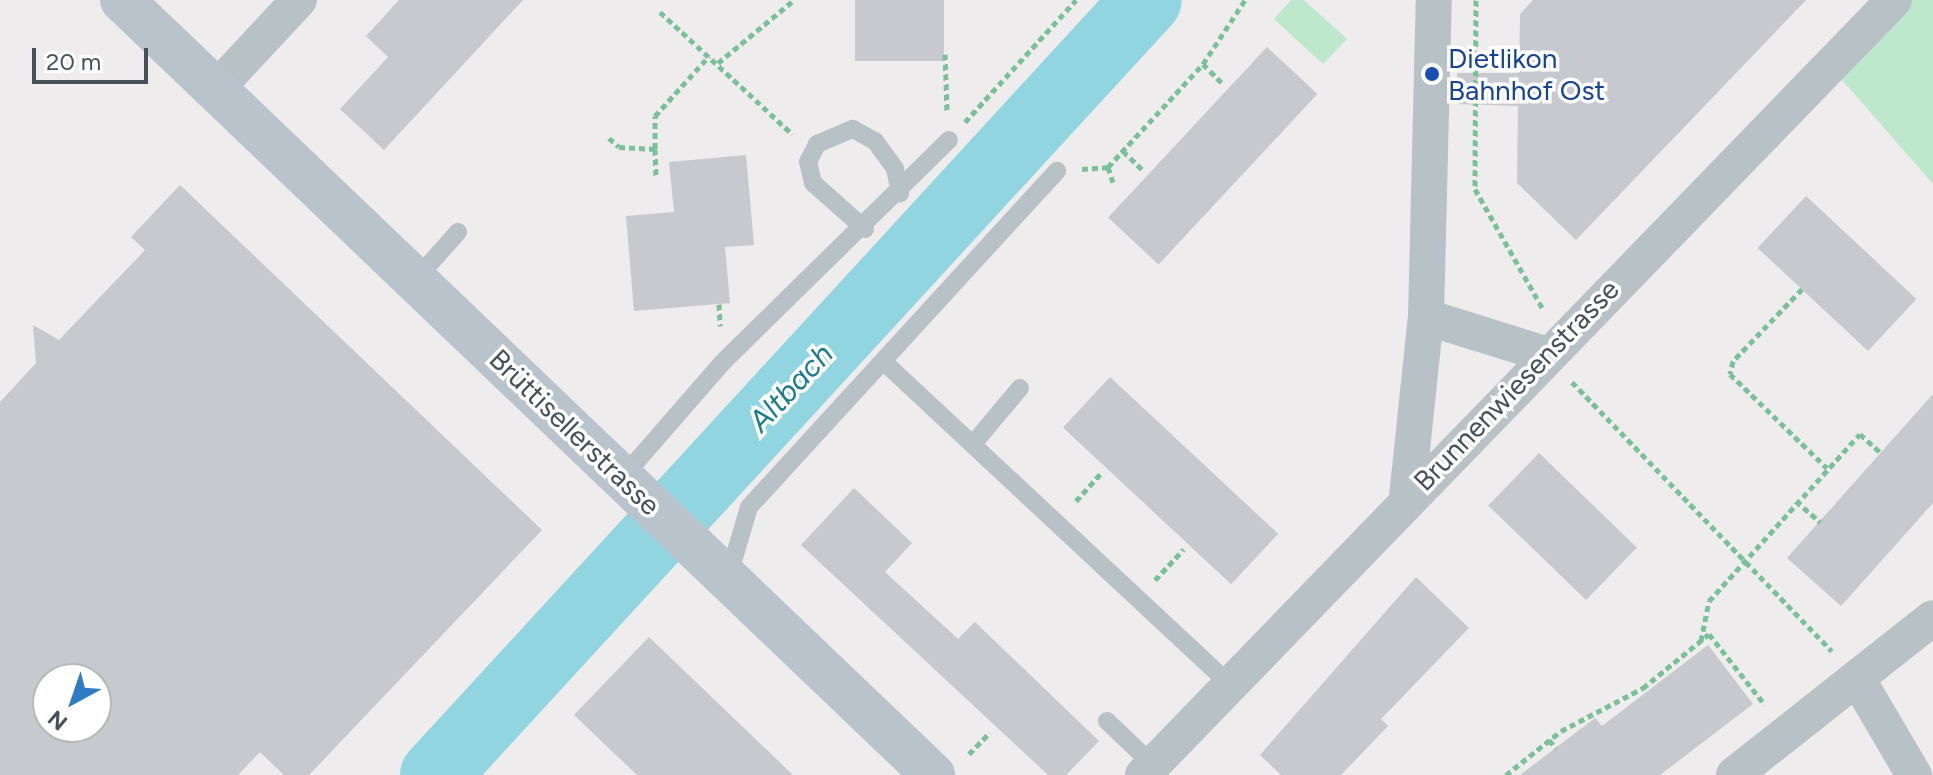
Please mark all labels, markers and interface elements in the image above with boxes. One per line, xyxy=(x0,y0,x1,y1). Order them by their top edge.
scale bar xyxy=(36,32,152,82)
place label: Dietlikon Bahnhof Ost xyxy=(1448,41,1605,107)
text: 20 m xyxy=(46,47,101,76)
marker: Dietlikon Bahnhof Ost xyxy=(1423,65,1441,83)
street label: Brunnenwiesenstrasse xyxy=(1406,272,1626,498)
water label: Altbach xyxy=(741,337,841,439)
street label: Brüttisellerstrasse xyxy=(483,342,667,522)
north arrow xyxy=(32,663,112,743)
text: N xyxy=(42,704,73,736)

